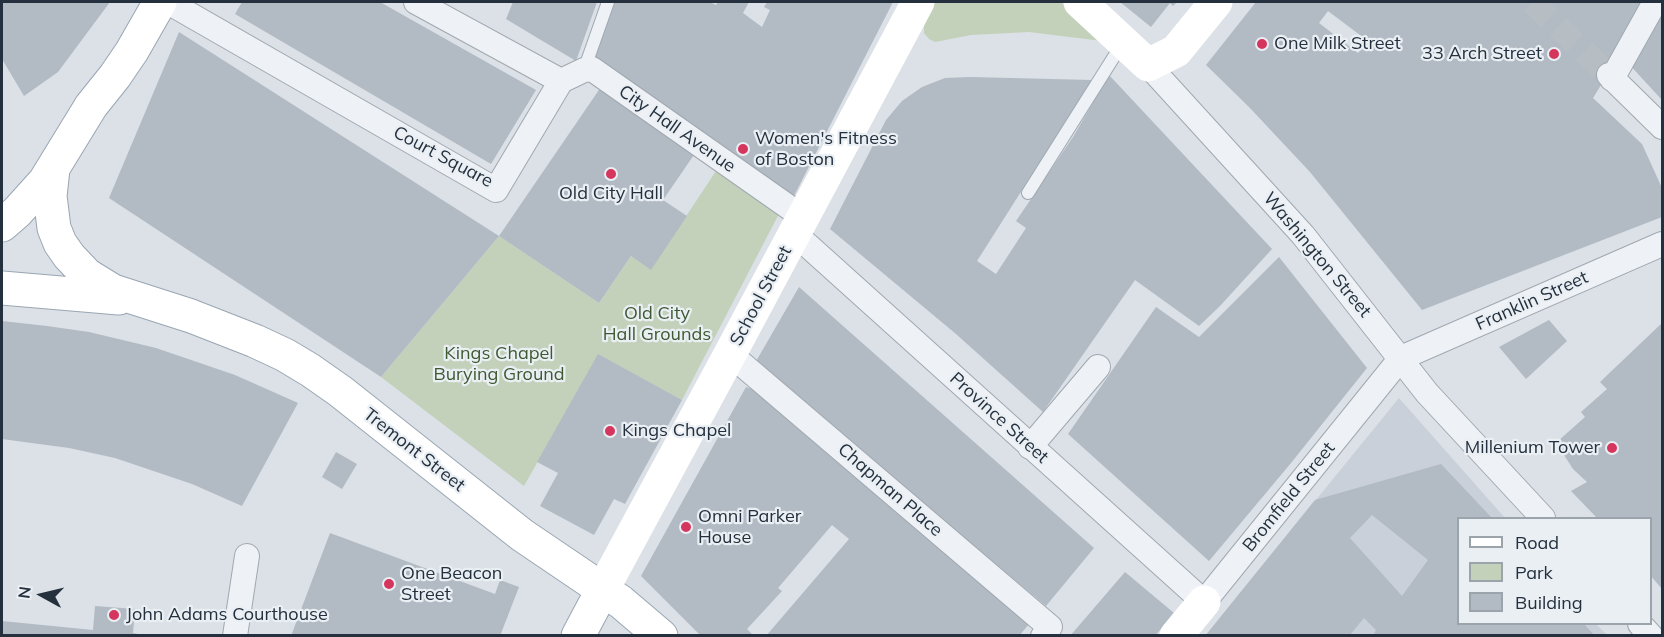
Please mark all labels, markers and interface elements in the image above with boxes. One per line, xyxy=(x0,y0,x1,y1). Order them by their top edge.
place label: One Milk Street xyxy=(1274,33,1401,55)
marker: One Milk Street xyxy=(1255,37,1269,51)
place label: 33 Arch Street xyxy=(1422,43,1542,65)
marker: 33 Arch Street xyxy=(1547,47,1561,61)
street label: City Hall Avenue xyxy=(614,81,740,177)
street label: Court Square xyxy=(389,122,497,192)
place label: Women's Fitness of Boston xyxy=(755,128,897,170)
marker: Women's Fitness of Boston xyxy=(736,142,750,156)
marker: Old City Hall xyxy=(604,167,618,181)
place label: Old City Hall xyxy=(559,183,663,205)
street label: Washington Street xyxy=(1258,188,1376,322)
street label: School Street xyxy=(726,242,796,350)
street label: Franklin Street xyxy=(1473,267,1591,335)
park label: Old City Hall Grounds xyxy=(603,303,711,346)
park label: Kings Chapel Burying Ground xyxy=(433,343,565,386)
street label: Province Street xyxy=(945,368,1053,468)
street label: Tremont Street xyxy=(359,404,469,496)
place label: Kings Chapel xyxy=(622,420,731,442)
marker: Kings Chapel xyxy=(603,424,617,438)
place label: Millenium Tower xyxy=(1465,437,1600,459)
street label: Bromfield Street xyxy=(1238,438,1340,556)
street label: Chapman Place xyxy=(833,439,947,541)
marker: Millenium Tower xyxy=(1605,441,1619,455)
place label: Omni Parker House xyxy=(698,506,801,548)
legend xyxy=(1457,517,1652,625)
marker: Omni Parker House xyxy=(679,520,693,534)
text: Road xyxy=(1515,531,1559,554)
text: Park xyxy=(1515,561,1553,584)
place label: One Beacon Street xyxy=(401,563,502,606)
north arrow xyxy=(12,565,72,625)
marker: One Beacon Street xyxy=(382,577,396,591)
text: N xyxy=(13,585,35,600)
text: Building xyxy=(1515,591,1583,614)
place label: John Adams Courthouse xyxy=(126,604,328,626)
marker: John Adams Courthouse xyxy=(107,608,121,622)

